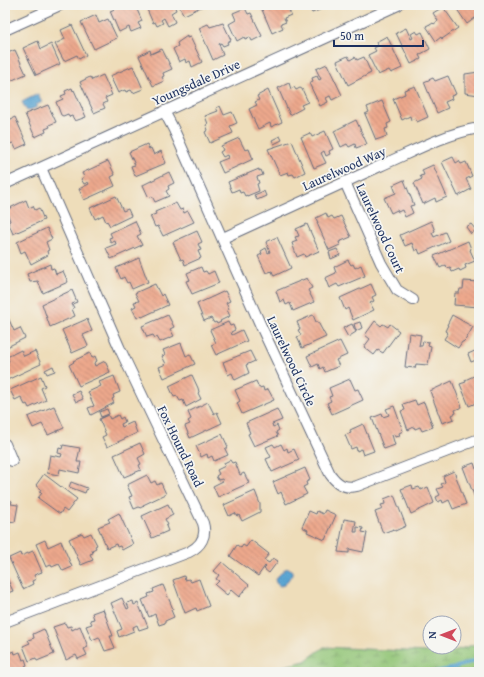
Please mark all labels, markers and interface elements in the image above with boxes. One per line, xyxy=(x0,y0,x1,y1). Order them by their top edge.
scale bar xyxy=(334,22,423,48)
text: 50 m xyxy=(340,27,364,44)
street label: Youngsdale Drive xyxy=(149,55,243,110)
street label: Laurelwood Way xyxy=(299,141,390,195)
street label: Laurelwood Court xyxy=(351,180,410,277)
street label: Laurelwood Circle xyxy=(262,313,321,410)
street label: Fox Hound Road xyxy=(153,402,208,490)
north arrow xyxy=(422,615,462,655)
text: N xyxy=(424,631,440,639)

